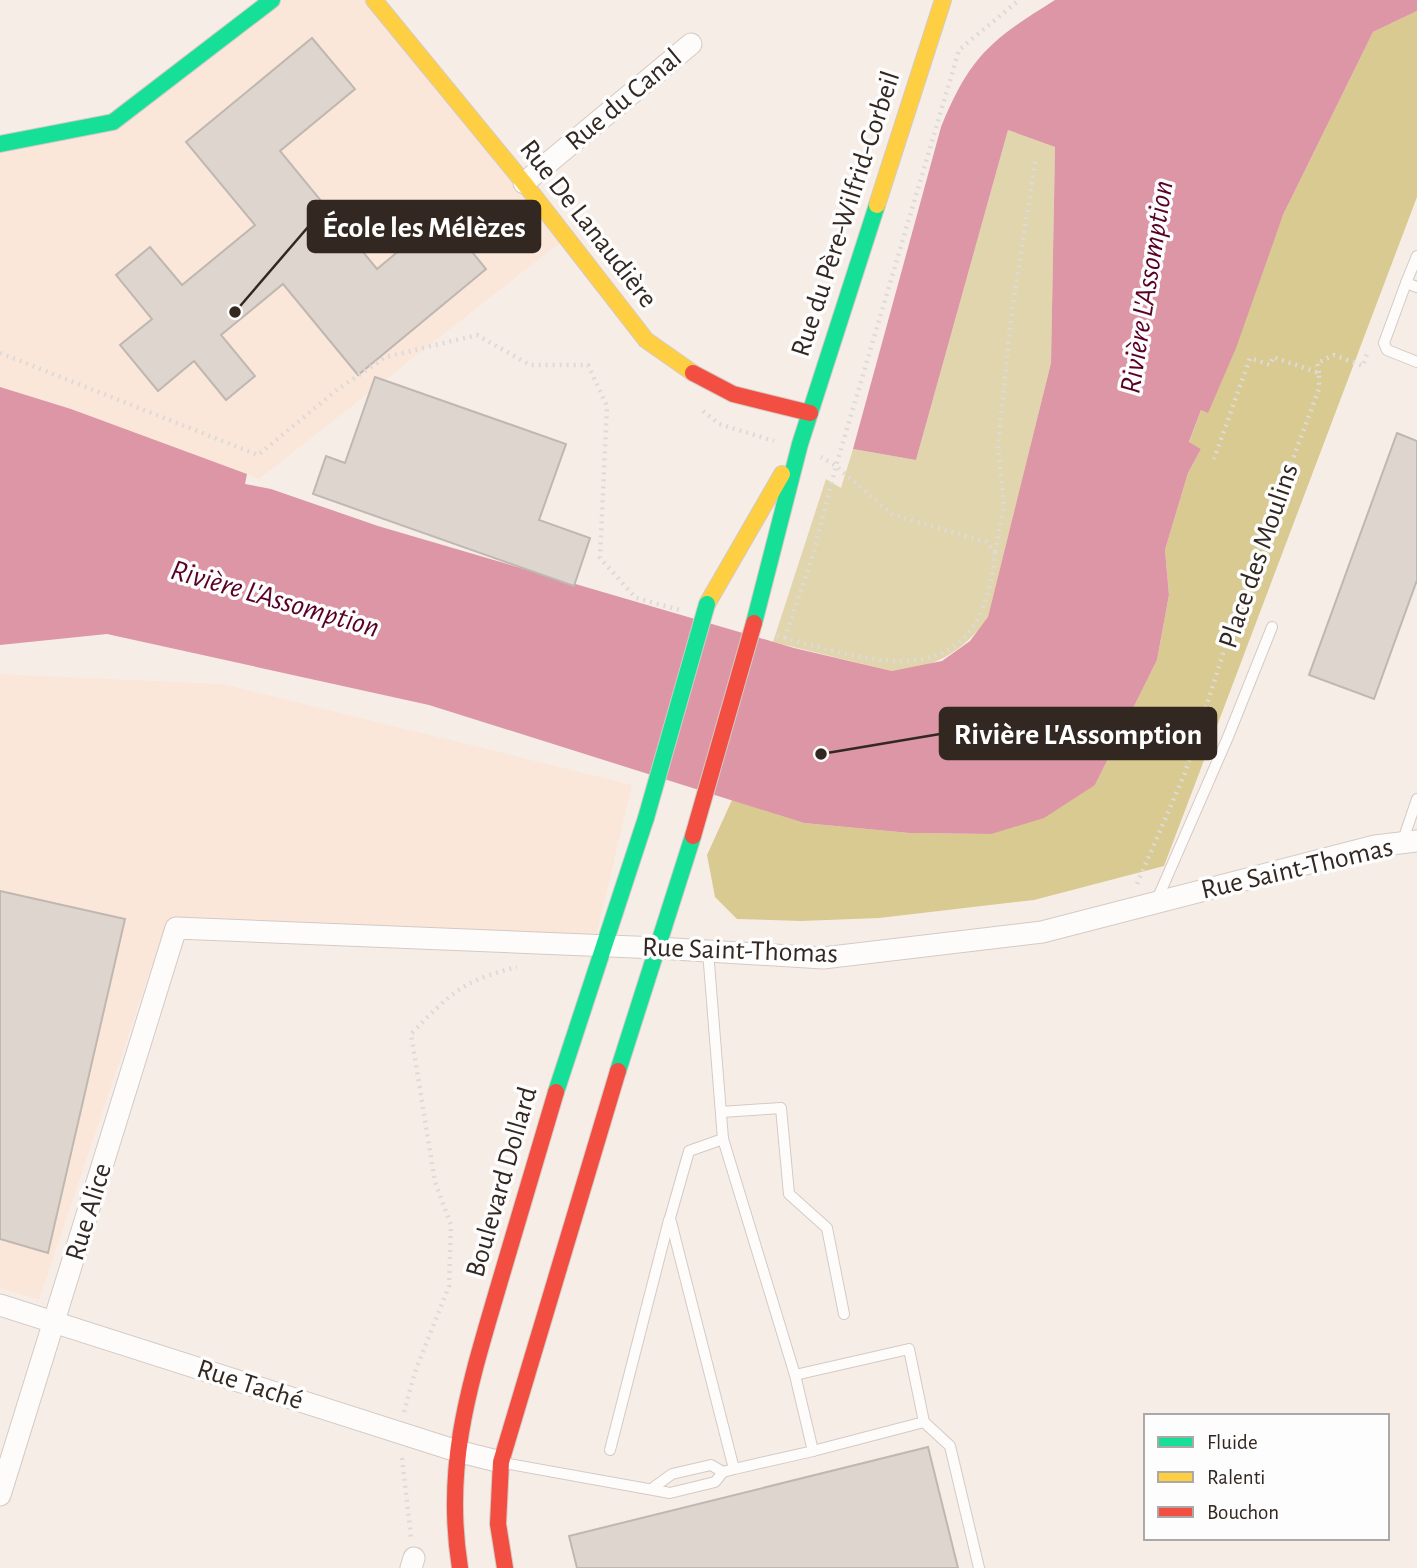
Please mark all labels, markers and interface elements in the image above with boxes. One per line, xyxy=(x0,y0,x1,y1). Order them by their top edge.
street label: Rue du Canal xyxy=(561,44,687,156)
street label: Rue du Père-Wilfrid-Corbeil xyxy=(787,68,905,360)
street label: Rue De Lanaudière xyxy=(514,135,662,313)
water label: Rivière L'Assomption xyxy=(1115,178,1179,396)
callout: École les Mélèzes xyxy=(308,201,540,252)
text: École les Mélèzes xyxy=(322,210,526,243)
street label: Place des Moulins xyxy=(1214,460,1304,652)
water label: Rivière L'Assomption xyxy=(167,555,383,643)
callout: Rivière L'Assomption xyxy=(940,708,1216,759)
text: Rivière L'Assomption xyxy=(954,720,1202,750)
street label: Rue Saint-Thomas xyxy=(1198,833,1396,905)
street label: Rue Saint-Thomas xyxy=(642,934,838,968)
street label: Boulevard Dollard xyxy=(461,1084,543,1280)
street label: Rue Alice xyxy=(61,1160,117,1264)
street label: Rue Taché xyxy=(193,1355,307,1415)
legend xyxy=(1144,1414,1389,1540)
text: Fluide xyxy=(1207,1432,1258,1453)
text: Ralenti xyxy=(1207,1467,1265,1488)
text: Bouchon xyxy=(1207,1502,1279,1523)

